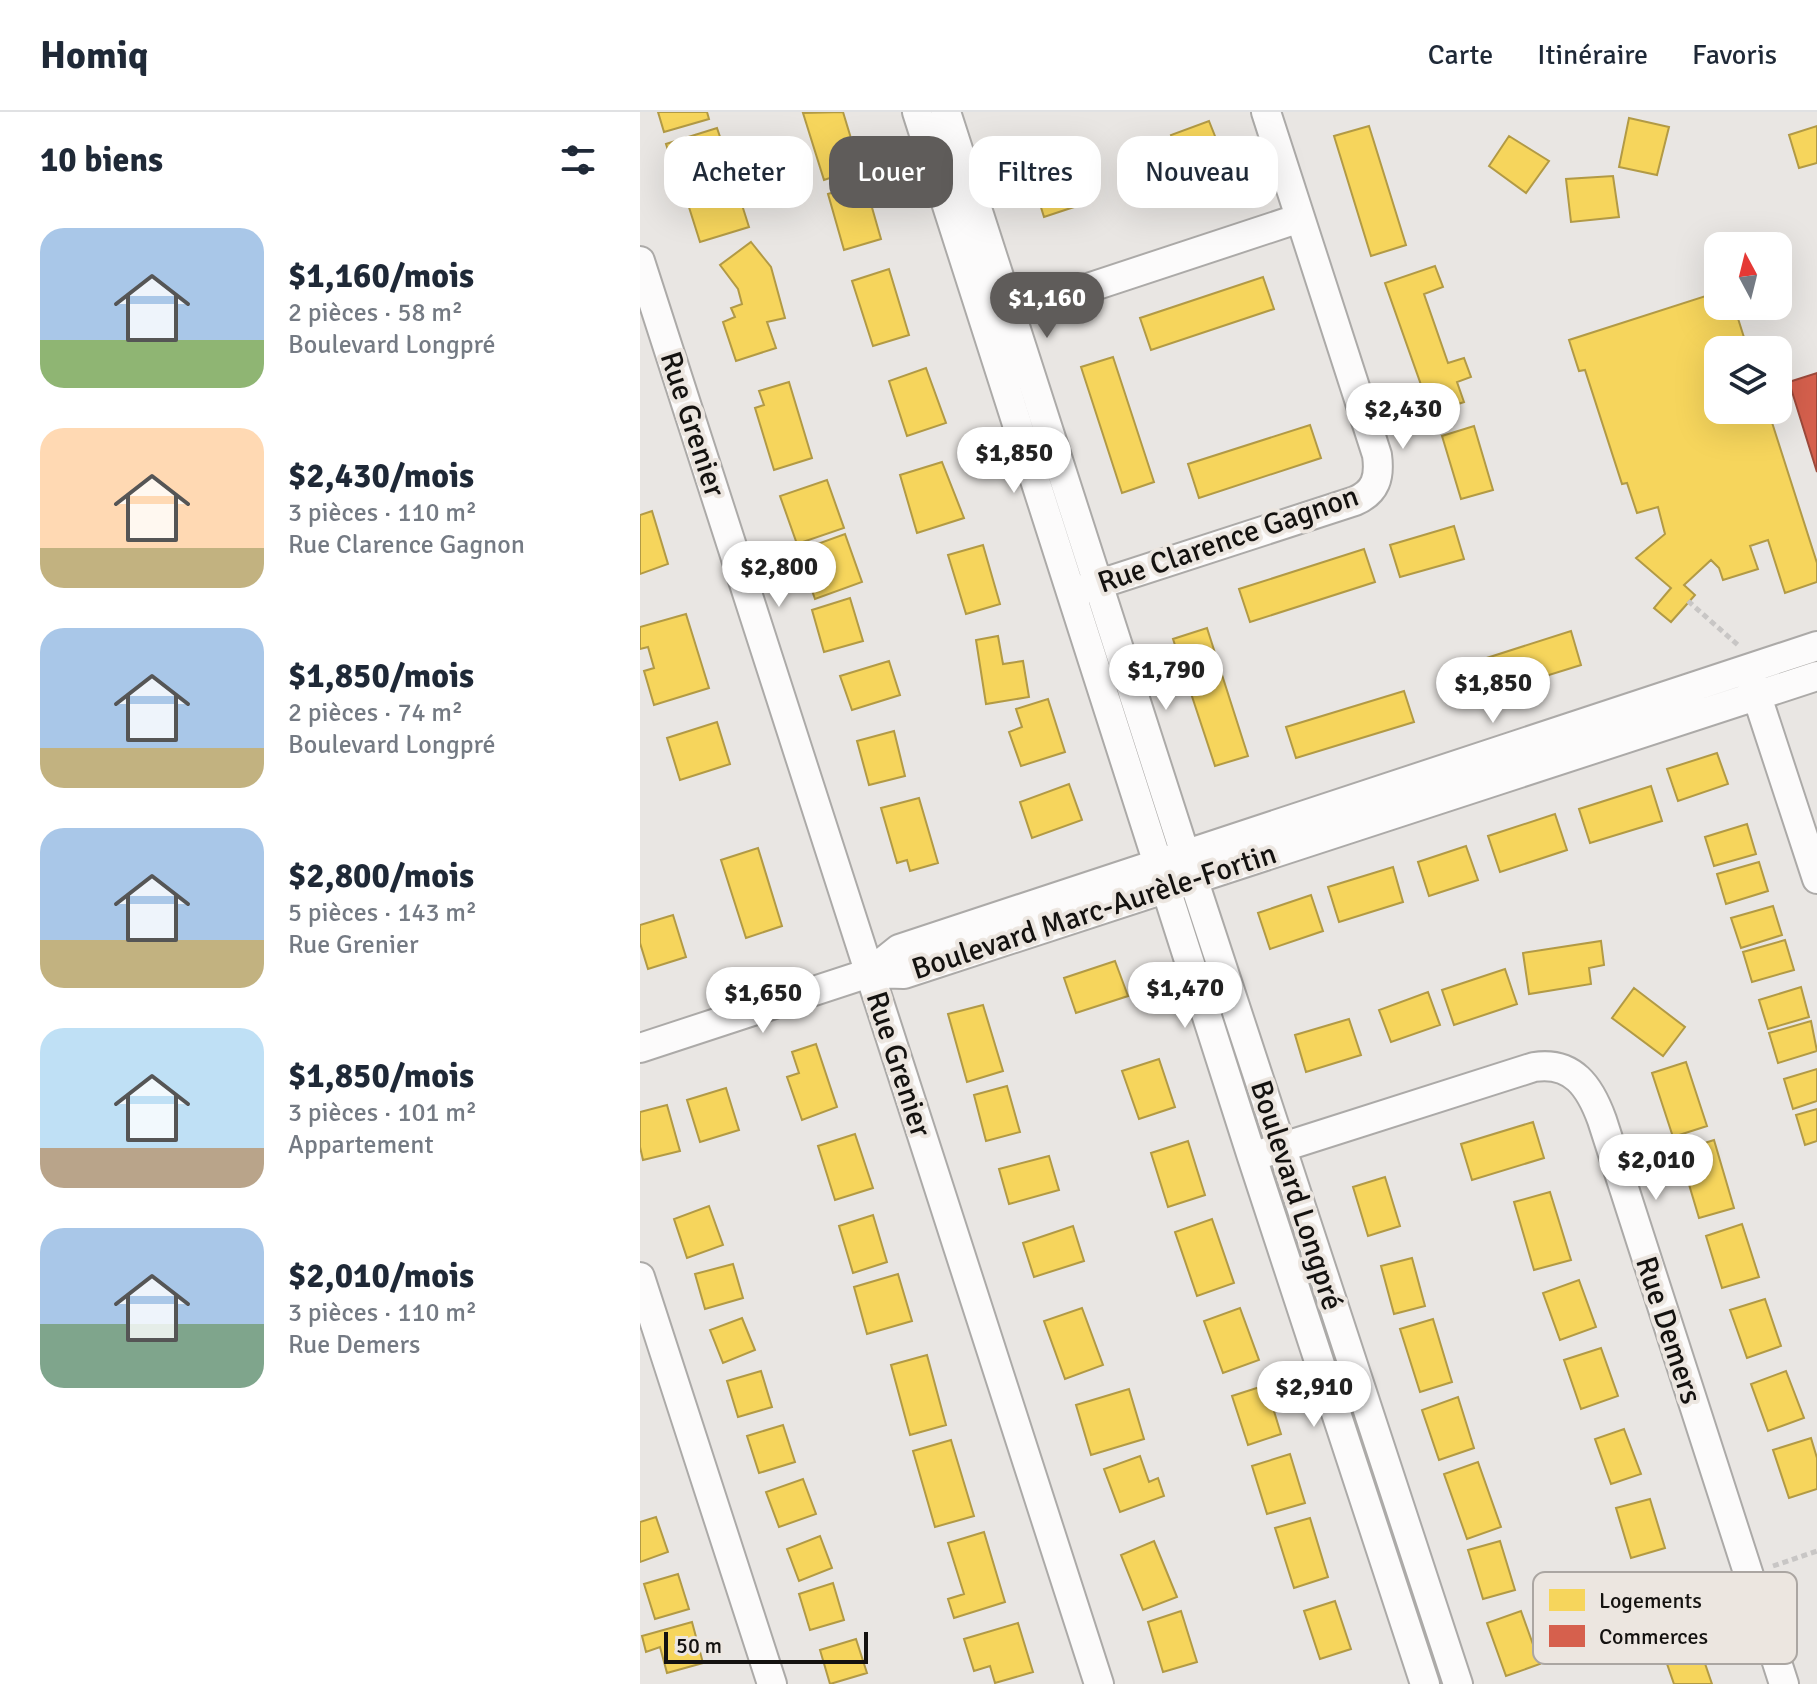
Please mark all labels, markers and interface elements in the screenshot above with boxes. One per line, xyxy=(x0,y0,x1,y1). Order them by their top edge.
text: Homiq xyxy=(40,32,148,79)
text: Carte xyxy=(1428,38,1493,72)
text: Itinéraire xyxy=(1537,38,1648,72)
text: Favoris xyxy=(1692,38,1777,72)
chip: Acheter xyxy=(664,136,813,208)
chip: Louer xyxy=(829,136,953,208)
chip: Filtres xyxy=(969,136,1101,208)
chip: Nouveau xyxy=(1117,136,1278,208)
icon: filters xyxy=(556,138,600,182)
text: 10 biens xyxy=(40,139,163,181)
north arrow xyxy=(1704,232,1792,320)
map controls xyxy=(1704,232,1792,424)
text: $1,160/mois xyxy=(288,255,474,297)
icon: home xyxy=(104,260,200,356)
pin: $1,160 xyxy=(982,272,1112,340)
text: $1,160 xyxy=(1008,282,1086,314)
text: 2 pièces · 58 m² xyxy=(288,297,463,329)
text: Boulevard Longpré xyxy=(288,329,496,361)
button: layers xyxy=(1704,336,1792,424)
street label: Rue Grenier xyxy=(652,347,733,502)
pin: $2,430 xyxy=(1338,383,1468,451)
text: $2,430 xyxy=(1364,393,1442,425)
pin: $1,850 xyxy=(949,427,1079,495)
text: $1,850 xyxy=(975,437,1053,469)
text: $2,430/mois xyxy=(288,455,474,497)
icon: home xyxy=(104,460,200,556)
street label: Rue Clarence Gagnon xyxy=(1093,477,1363,601)
text: 3 pièces · 110 m² xyxy=(288,497,477,529)
text: Rue Clarence Gagnon xyxy=(288,529,525,561)
pin: $2,800 xyxy=(714,541,844,609)
text: $2,800 xyxy=(740,551,818,583)
pin: $1,790 xyxy=(1101,644,1231,712)
text: $1,790 xyxy=(1127,654,1205,686)
text: $1,850/mois xyxy=(288,655,474,697)
pin: $1,850 xyxy=(1428,657,1558,725)
icon: home xyxy=(104,660,200,756)
text: $1,850 xyxy=(1454,667,1532,699)
text: 2 pièces · 74 m² xyxy=(288,697,463,729)
text: Boulevard Longpré xyxy=(288,729,496,761)
street label: Boulevard Marc-Aurèle-Fortin xyxy=(907,835,1281,988)
text: $2,800/mois xyxy=(288,855,474,897)
icon: home xyxy=(104,860,200,956)
text: 5 pièces · 143 m² xyxy=(288,897,477,929)
text: Rue Grenier xyxy=(288,929,419,961)
pin: $1,470 xyxy=(1120,962,1250,1030)
pin: $1,650 xyxy=(698,967,828,1035)
text: $1,470 xyxy=(1146,972,1224,1004)
text: $1,650 xyxy=(724,977,802,1009)
street label: Rue Grenier xyxy=(858,987,939,1142)
text: $1,850/mois xyxy=(288,1055,474,1097)
icon: home xyxy=(104,1060,200,1156)
street label: Boulevard Longpré xyxy=(1242,1076,1351,1315)
text: 3 pièces · 101 m² xyxy=(288,1097,477,1129)
text: Appartement xyxy=(288,1129,434,1161)
pin: $2,010 xyxy=(1591,1134,1721,1202)
text: $2,010 xyxy=(1617,1144,1695,1176)
street label: Rue Demers xyxy=(1627,1252,1710,1409)
text: $2,010/mois xyxy=(288,1255,474,1297)
icon: home xyxy=(104,1260,200,1356)
text: 3 pièces · 110 m² xyxy=(288,1297,477,1329)
text: Rue Demers xyxy=(288,1329,420,1361)
pin: $2,910 xyxy=(1249,1361,1379,1429)
text: $2,910 xyxy=(1275,1371,1353,1403)
legend xyxy=(1533,1572,1797,1664)
text: Logements xyxy=(1599,1587,1702,1614)
text: Commerces xyxy=(1599,1623,1708,1650)
scale bar xyxy=(664,1628,868,1664)
text: 50 m xyxy=(676,1632,722,1659)

